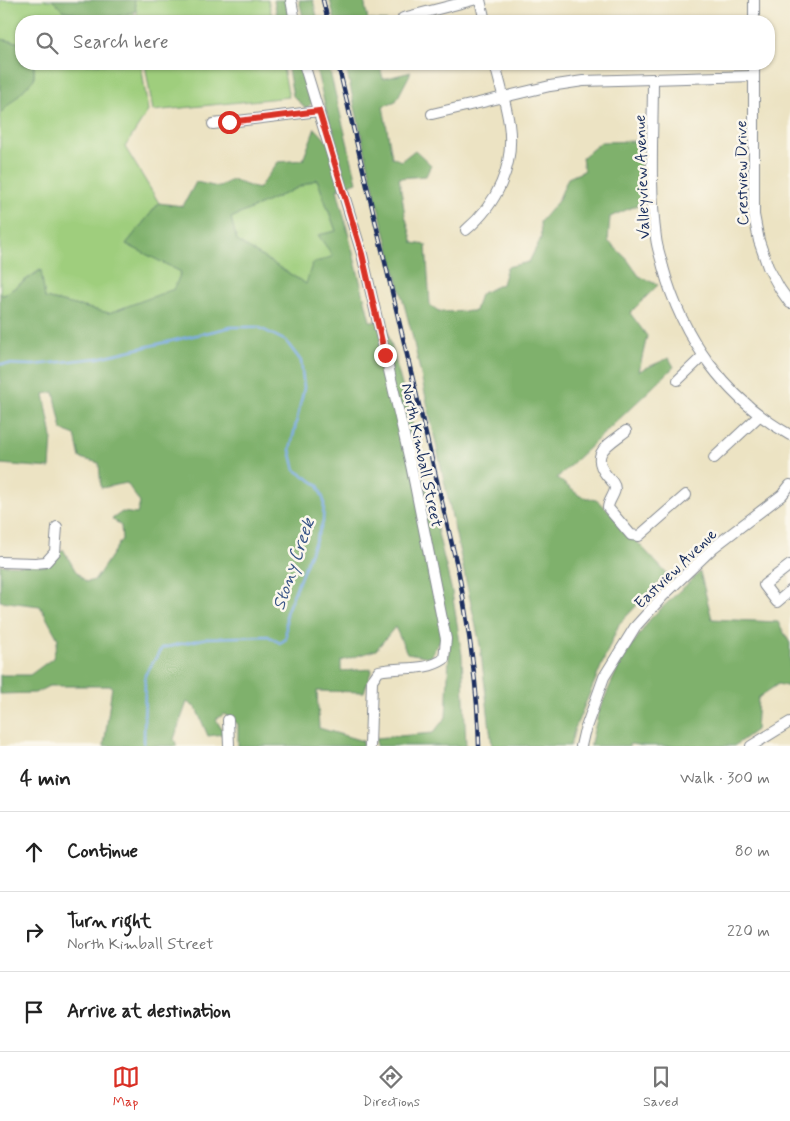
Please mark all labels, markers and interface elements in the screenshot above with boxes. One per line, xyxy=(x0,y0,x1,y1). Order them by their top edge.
search box xyxy=(15,15,775,70)
icon: search xyxy=(33,29,61,57)
text: Search here xyxy=(73,30,169,55)
route start xyxy=(218,111,241,134)
street label: Valleyview Avenue xyxy=(630,114,655,240)
street label: Crestview Drive xyxy=(731,120,754,226)
route end xyxy=(374,344,397,367)
street label: North Kimball Street xyxy=(396,381,447,530)
water label: Stony Creek xyxy=(267,515,321,613)
street label: Eastview Avenue xyxy=(630,524,722,614)
text: 4 min xyxy=(20,765,71,793)
text: Walk · 300 m xyxy=(680,768,770,789)
icon: ahead xyxy=(20,838,48,866)
text: Continue xyxy=(67,839,138,864)
text: 80 m xyxy=(735,841,770,862)
text: Turn right xyxy=(67,909,151,934)
icon: right xyxy=(20,918,48,946)
text: 220 m xyxy=(727,921,770,942)
text: North Kimball Street xyxy=(67,934,214,955)
icon: arrive xyxy=(20,998,48,1026)
text: Arrive at destination xyxy=(67,999,231,1024)
tab: Map xyxy=(112,1063,140,1111)
tab: Directions xyxy=(363,1063,420,1111)
tab: Saved xyxy=(643,1063,678,1111)

